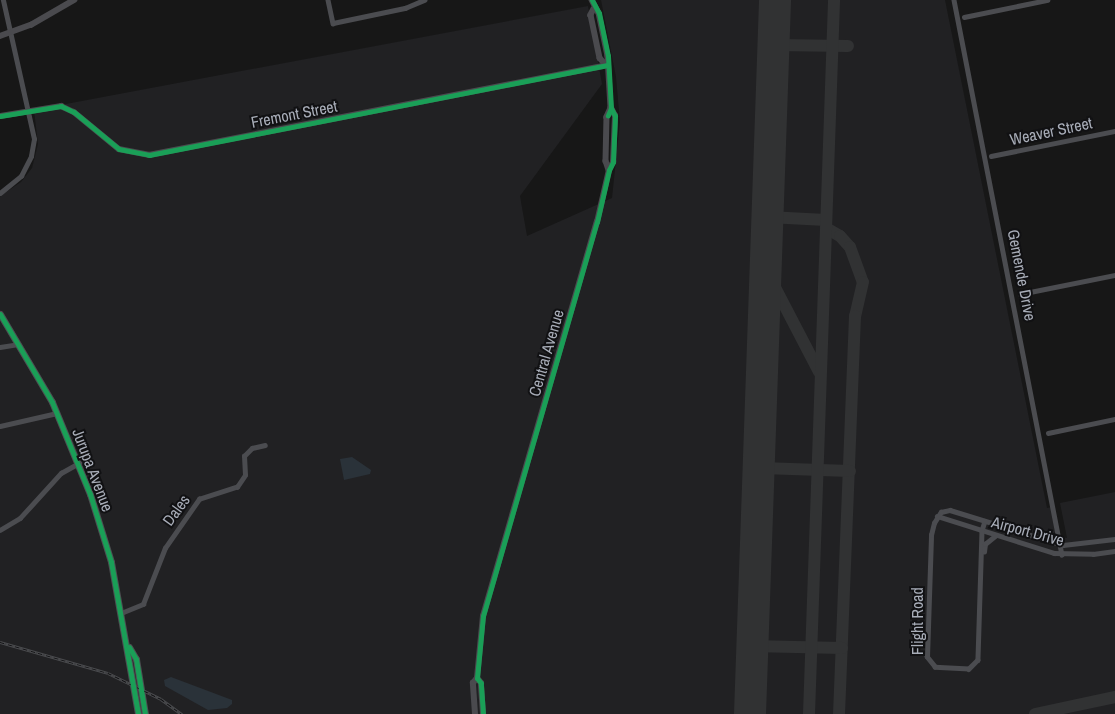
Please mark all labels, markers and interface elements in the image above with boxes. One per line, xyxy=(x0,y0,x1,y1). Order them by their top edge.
street label: Fremont Street xyxy=(249,96,339,132)
street label: Weaver Street xyxy=(1008,113,1094,149)
street label: Gemende Drive xyxy=(1004,228,1040,322)
street label: Central Avenue xyxy=(524,307,568,399)
street label: Jurupa Avenue xyxy=(68,425,118,515)
street label: Dales xyxy=(158,491,194,529)
street label: Airport Drive xyxy=(990,512,1066,550)
street label: Flight Road xyxy=(907,587,927,655)

